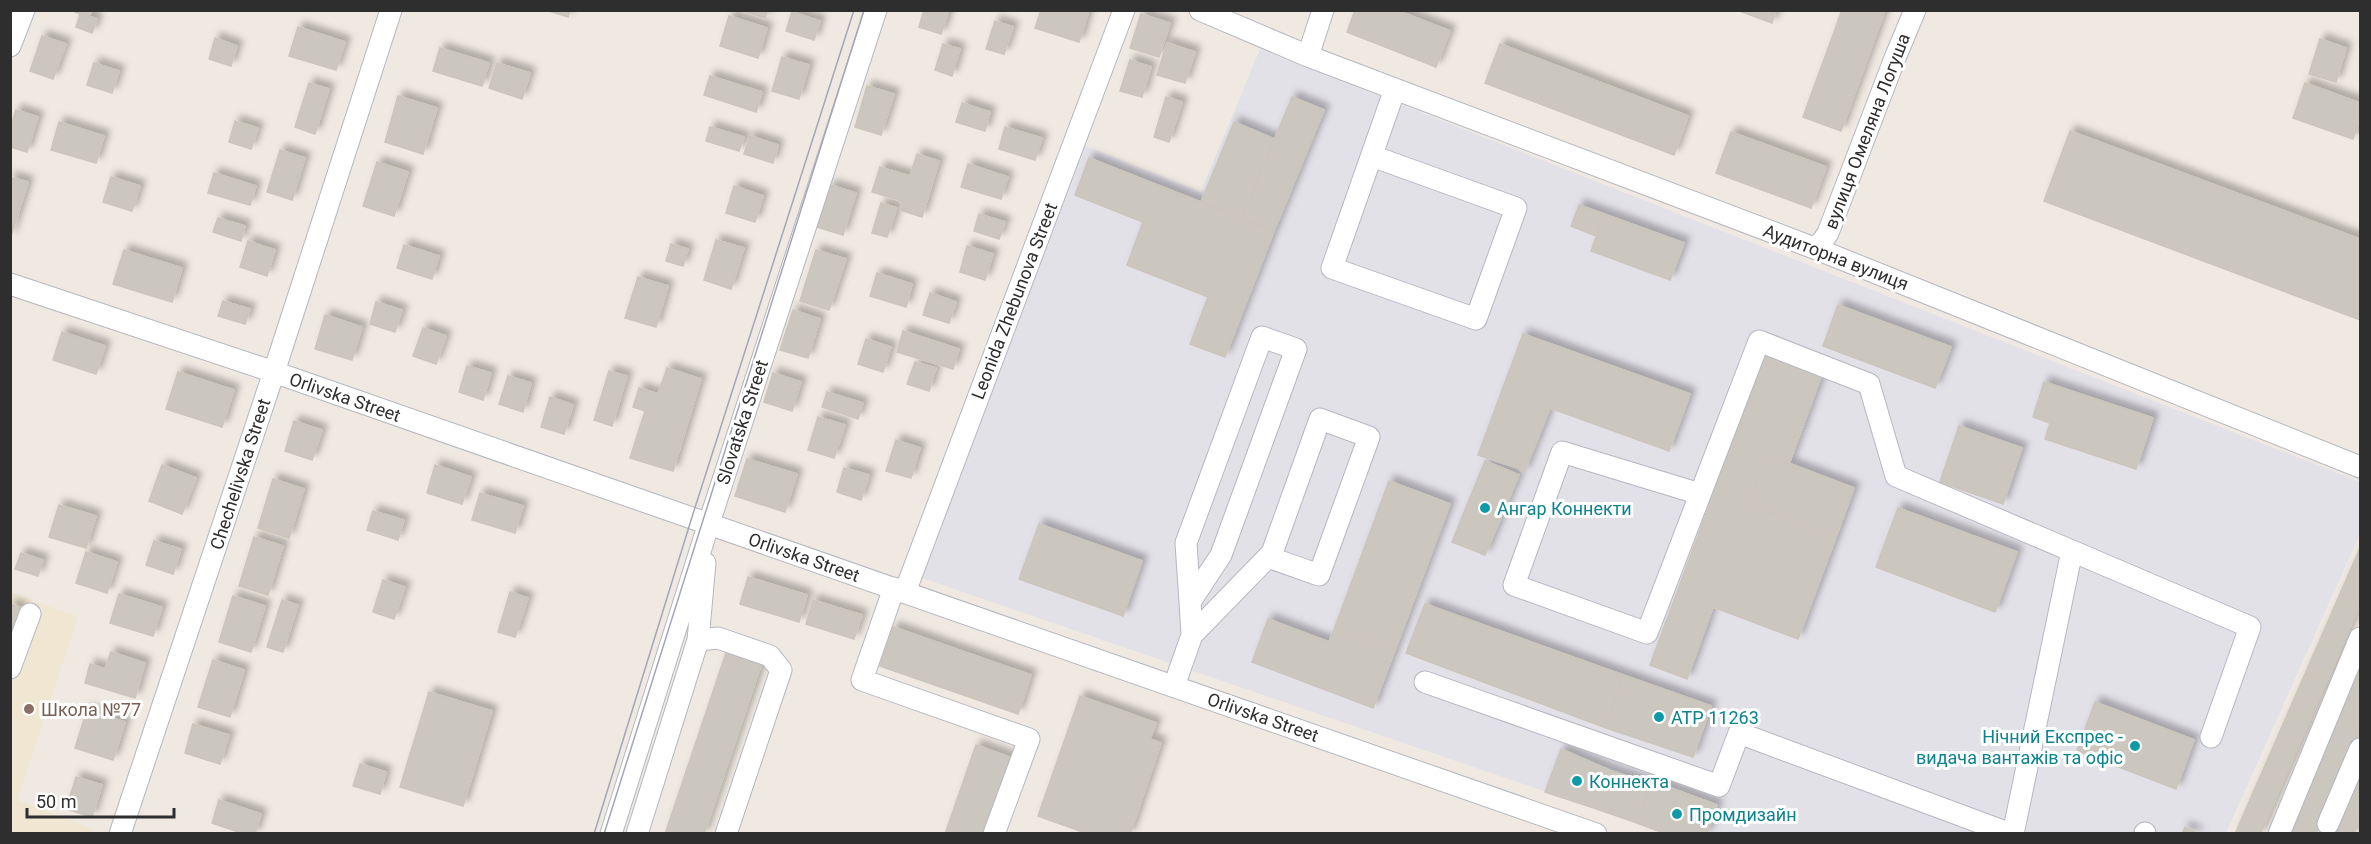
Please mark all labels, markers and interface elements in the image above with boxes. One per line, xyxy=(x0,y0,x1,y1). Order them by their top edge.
street label: вулиця Омеляна Логуша xyxy=(1820,30,1914,232)
street label: Leonida Zhebunova Street xyxy=(967,200,1061,402)
street label: Аудиторна вулиця xyxy=(1760,220,1912,294)
street label: Slovatska Street xyxy=(712,357,772,487)
street label: Orlivska Street xyxy=(287,368,403,426)
street label: Chechelivska Street xyxy=(206,396,274,552)
place label: Ангар Коннекти xyxy=(1497,498,1632,519)
marker: Ангар Коннекти xyxy=(1478,501,1492,515)
street label: Orlivska Street xyxy=(746,528,862,586)
street label: Orlivska Street xyxy=(1205,688,1321,746)
place label: Школа №77 xyxy=(41,699,141,720)
marker: Школа №77 xyxy=(22,702,36,716)
place label: ATP 11263 xyxy=(1671,707,1759,728)
marker: ATP 11263 xyxy=(1652,710,1666,724)
place label: Нічний Експрес - видача вантажів та офіс xyxy=(1916,726,2123,768)
marker: Нічний Експрес - видача вантажів та офіс xyxy=(2128,739,2142,753)
place label: Коннекта xyxy=(1589,771,1669,792)
marker: Коннекта xyxy=(1570,774,1584,788)
scale bar xyxy=(27,781,174,819)
text: 50 m xyxy=(36,791,76,812)
place label: Промдизайн xyxy=(1689,804,1797,825)
marker: Промдизайн xyxy=(1670,807,1684,821)

